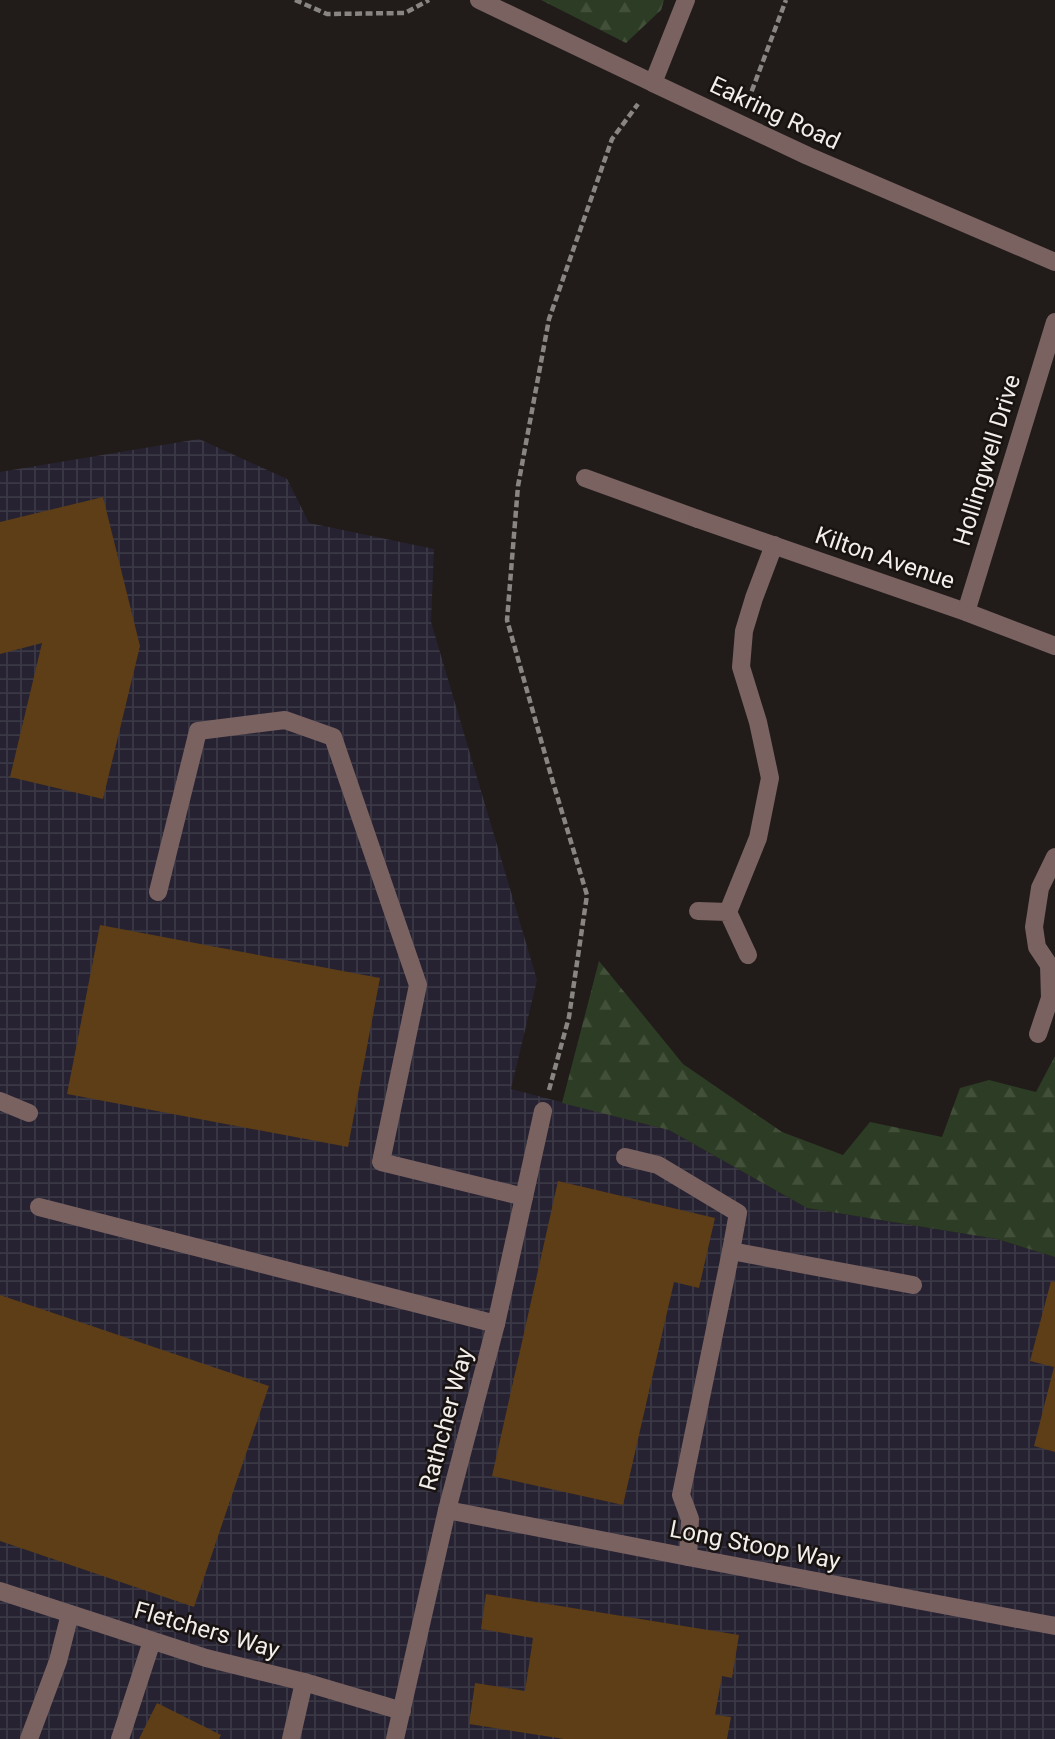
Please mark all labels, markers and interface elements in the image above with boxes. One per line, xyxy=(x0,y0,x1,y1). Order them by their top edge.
street label: Eakring Road xyxy=(705,71,845,155)
street label: Hollingwell Drive xyxy=(948,371,1026,549)
street label: Kilton Avenue xyxy=(812,521,958,595)
street label: Rathcher Way xyxy=(413,1344,479,1493)
street label: Long Stoop Way xyxy=(667,1515,843,1575)
street label: Fletchers Way xyxy=(131,1596,283,1664)

